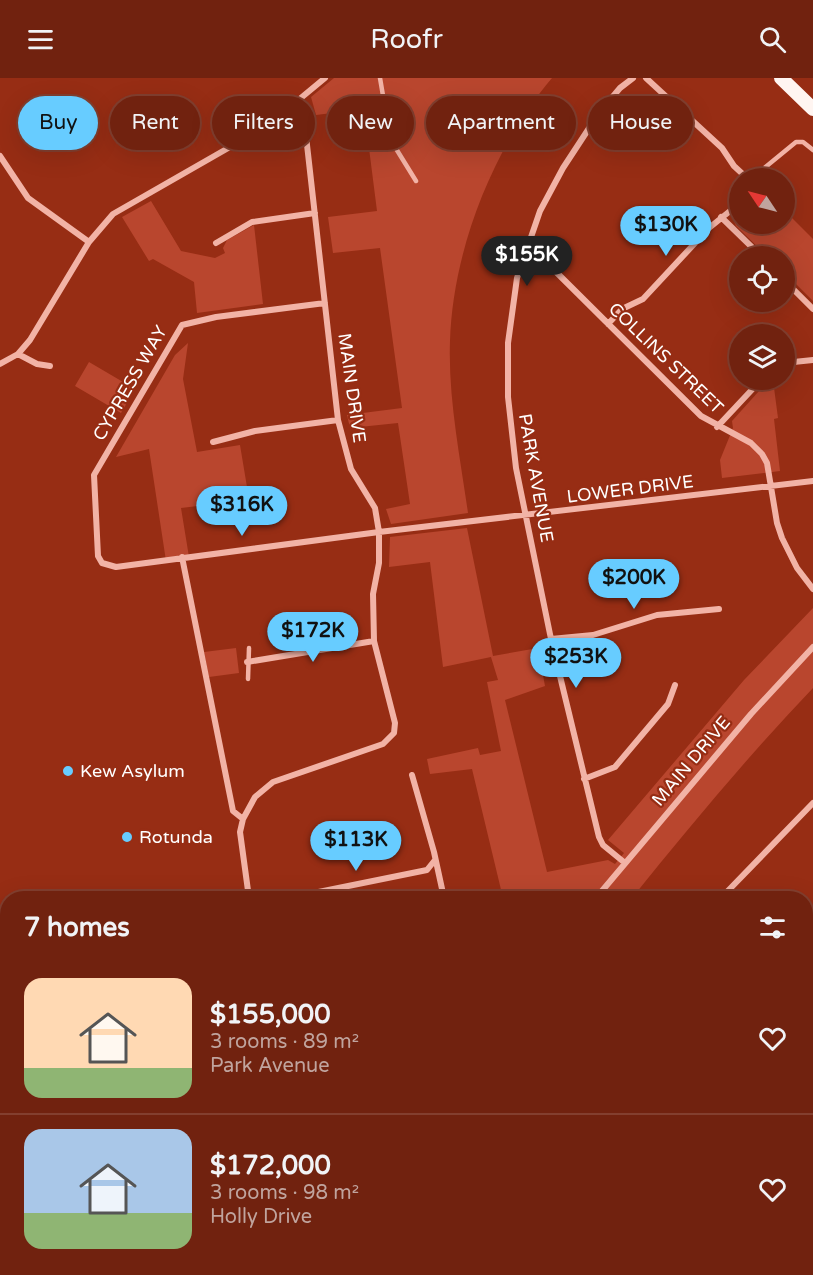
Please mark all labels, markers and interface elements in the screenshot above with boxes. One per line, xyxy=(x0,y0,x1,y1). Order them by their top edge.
icon: menu xyxy=(24,23,57,56)
text: Roofr xyxy=(370,23,443,56)
icon: search xyxy=(756,23,789,56)
chip: Buy xyxy=(18,96,98,150)
chip: Rent xyxy=(110,96,200,150)
chip: Filters xyxy=(212,96,315,150)
chip: New xyxy=(327,96,414,150)
chip: Apartment xyxy=(426,96,576,150)
chip: House xyxy=(588,96,693,150)
north arrow xyxy=(729,168,795,234)
map controls xyxy=(729,168,795,390)
pin: $130K xyxy=(624,206,708,257)
text: $130K xyxy=(634,213,698,237)
pin: $155K xyxy=(485,236,569,287)
text: $155K xyxy=(495,243,559,267)
button: locate xyxy=(729,246,795,312)
street label: COLLINS STREET xyxy=(604,298,728,418)
street label: CYPRESS WAY xyxy=(88,321,172,444)
button: layers xyxy=(729,324,795,390)
street label: MAIN DRIVE xyxy=(333,332,371,444)
street label: PARK AVENUE xyxy=(514,412,558,544)
street label: LOWER DRIVE xyxy=(565,470,695,508)
pin: $316K xyxy=(200,486,284,537)
text: $316K xyxy=(210,493,274,517)
pin: $200K xyxy=(592,559,676,610)
text: $200K xyxy=(602,566,666,590)
pin: $172K xyxy=(271,612,355,663)
text: $172K xyxy=(281,619,345,643)
pin: $253K xyxy=(534,638,618,689)
text: $253K xyxy=(544,645,608,669)
street label: MAIN DRIVE xyxy=(647,712,735,810)
place label: Kew Asylum xyxy=(80,760,185,782)
marker: Kew Asylum xyxy=(61,764,75,778)
pin: $113K xyxy=(314,821,398,872)
place label: Rotunda xyxy=(139,826,213,848)
text: $113K xyxy=(324,828,388,852)
marker: Rotunda xyxy=(120,830,134,844)
icon: filters xyxy=(756,911,789,944)
text: 7 homes xyxy=(24,912,130,943)
text: $155,000 xyxy=(210,999,330,1030)
icon: home xyxy=(72,1002,144,1074)
icon: heart xyxy=(756,1022,789,1055)
text: 3 rooms · 89 m² xyxy=(210,1030,359,1054)
text: Park Avenue xyxy=(210,1054,330,1078)
text: $172,000 xyxy=(210,1150,331,1181)
icon: home xyxy=(72,1153,144,1225)
icon: heart xyxy=(756,1173,789,1206)
text: 3 rooms · 98 m² xyxy=(210,1181,359,1205)
text: Holly Drive xyxy=(210,1205,312,1229)

